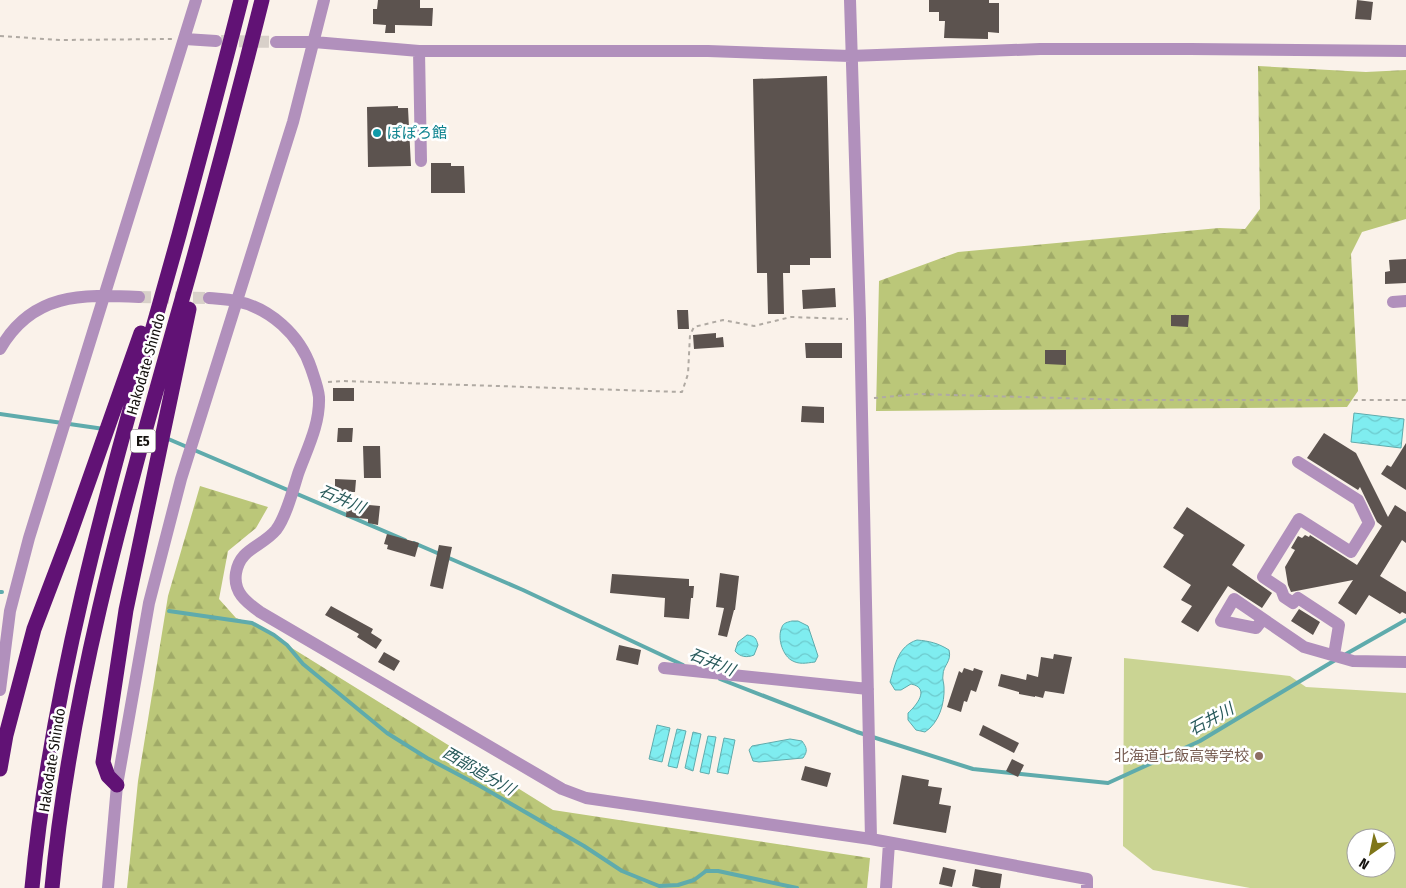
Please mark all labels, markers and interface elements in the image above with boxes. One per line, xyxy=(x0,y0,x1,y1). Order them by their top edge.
place label: ぽぽろ館 xyxy=(387,124,447,142)
marker: ぽぽろ館 xyxy=(371,127,383,139)
street label: Hakodate Shindo xyxy=(123,311,169,417)
road number: E5 xyxy=(130,430,156,452)
water label: 石井川 xyxy=(316,481,370,518)
water label: 石井川 xyxy=(686,644,740,681)
water label: 石井川 xyxy=(1185,698,1238,739)
street label: Hakodate Shindo xyxy=(35,707,69,813)
water label: 西部追分川 xyxy=(440,743,520,800)
place label: 北海道七飯高等学校 xyxy=(1114,747,1249,765)
marker: 北海道七飯高等学校 xyxy=(1253,750,1265,762)
north arrow xyxy=(1346,828,1396,878)
text: N xyxy=(1356,854,1372,873)

